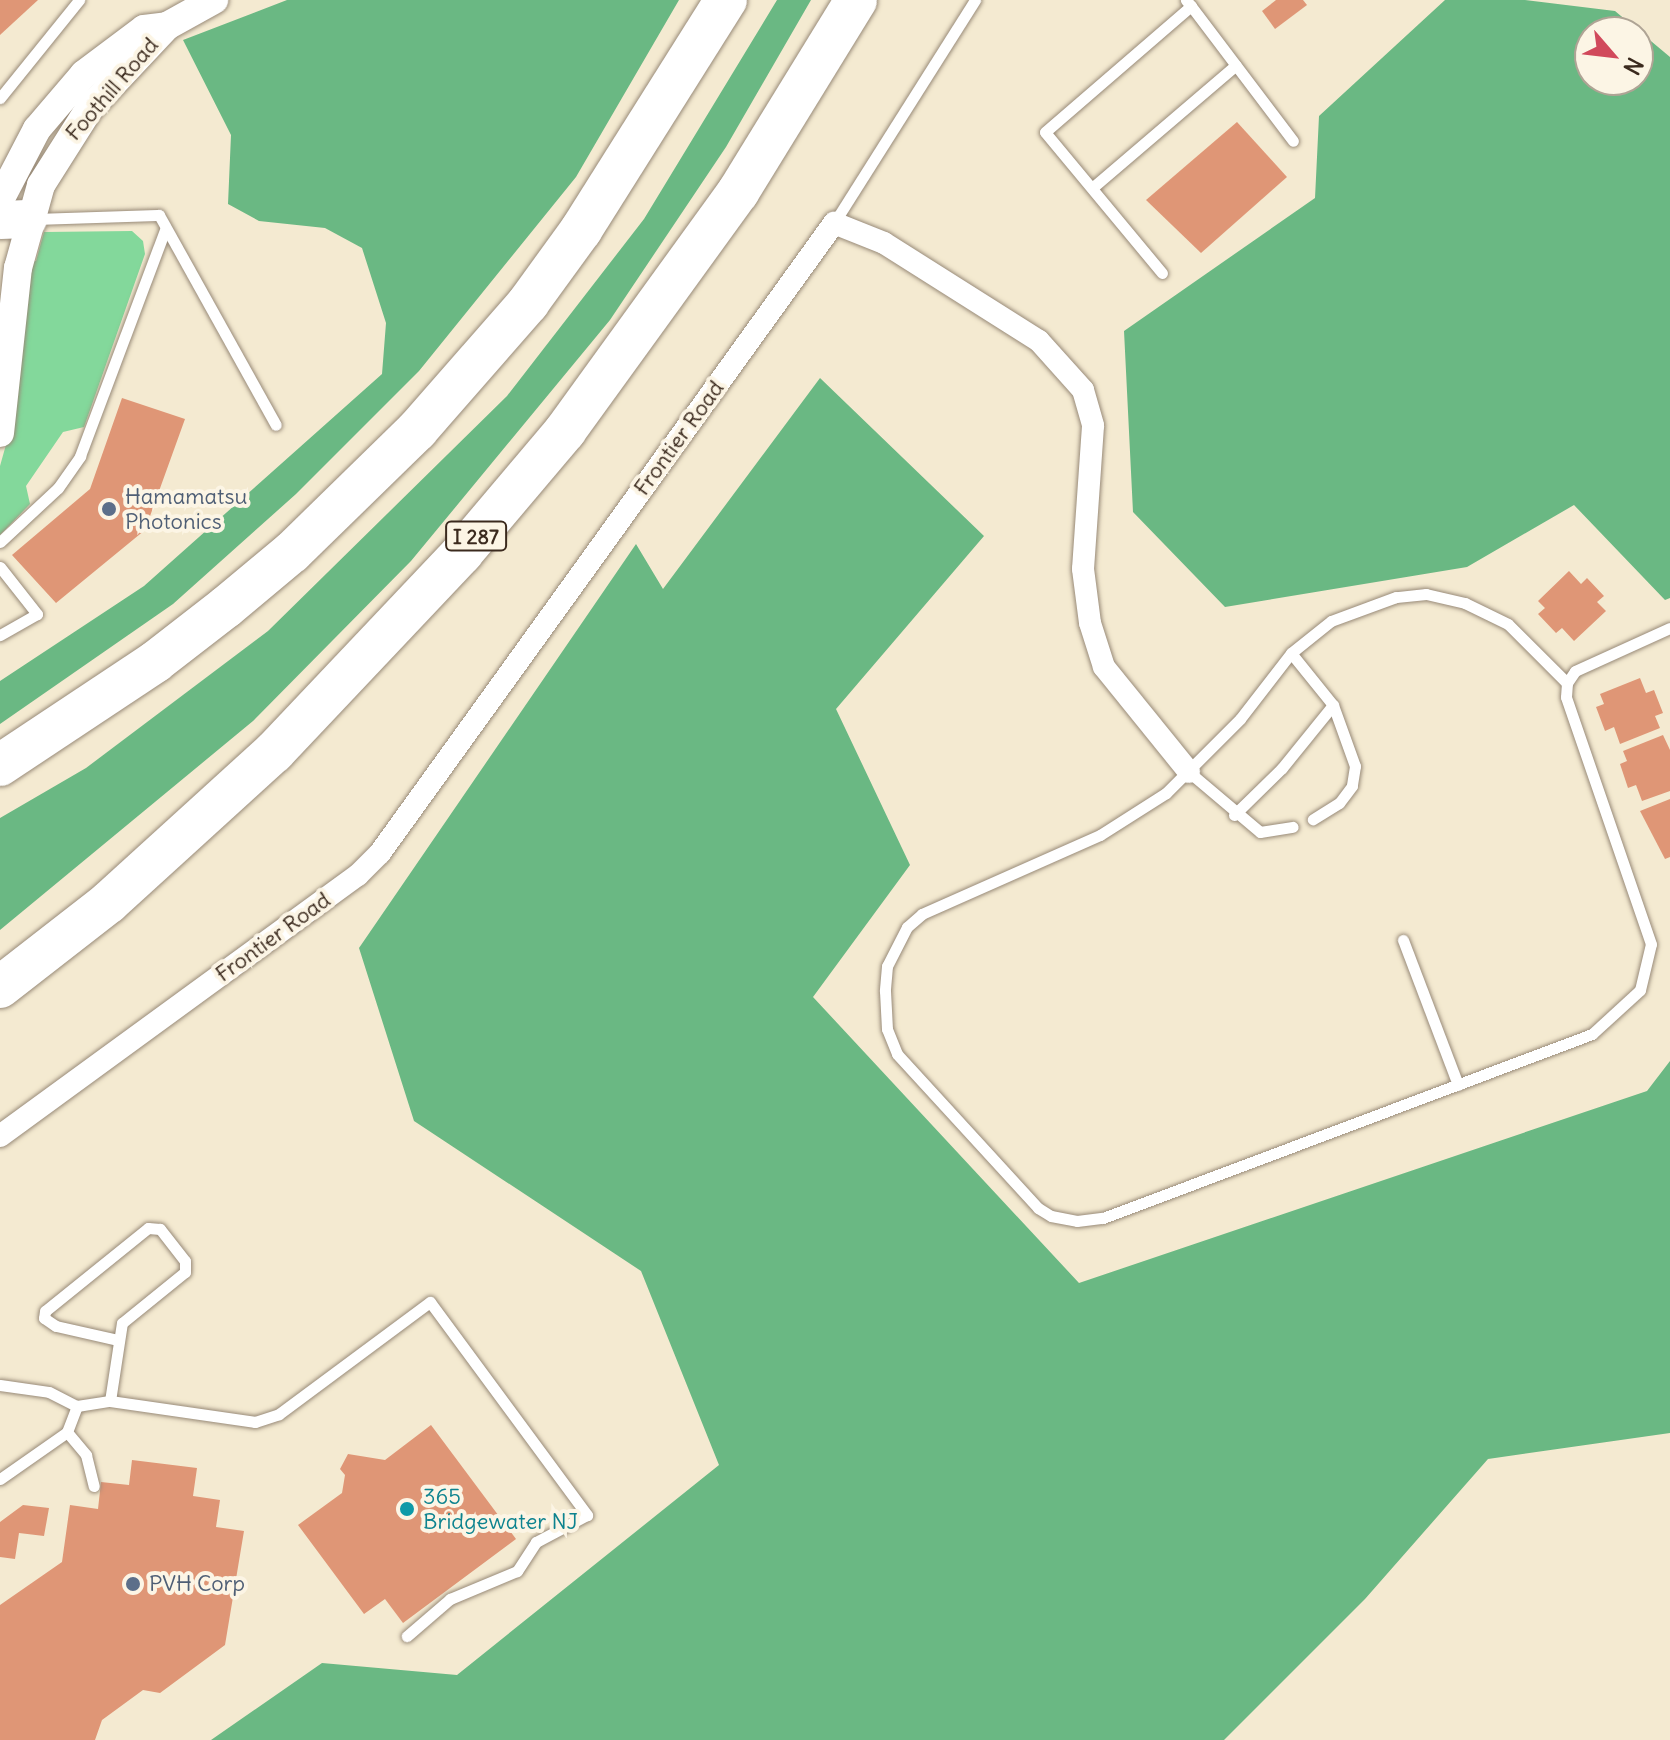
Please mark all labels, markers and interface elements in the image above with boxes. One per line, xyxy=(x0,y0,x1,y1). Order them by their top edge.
north arrow xyxy=(1574,16,1654,96)
street label: Foothill Road xyxy=(60,32,164,146)
text: N xyxy=(1617,53,1649,80)
street label: Frontier Road xyxy=(629,376,729,500)
place label: Hamamatsu Photonics xyxy=(125,483,247,534)
marker: Hamamatsu Photonics xyxy=(100,500,118,518)
road number: I 287 xyxy=(444,520,508,552)
street label: Frontier Road xyxy=(211,887,335,987)
place label: 365 Bridgewater NJ xyxy=(423,1483,578,1534)
marker: 365 Bridgewater NJ xyxy=(398,1500,416,1518)
place label: PVH Corp xyxy=(149,1571,245,1597)
marker: PVH Corp xyxy=(124,1575,142,1593)

